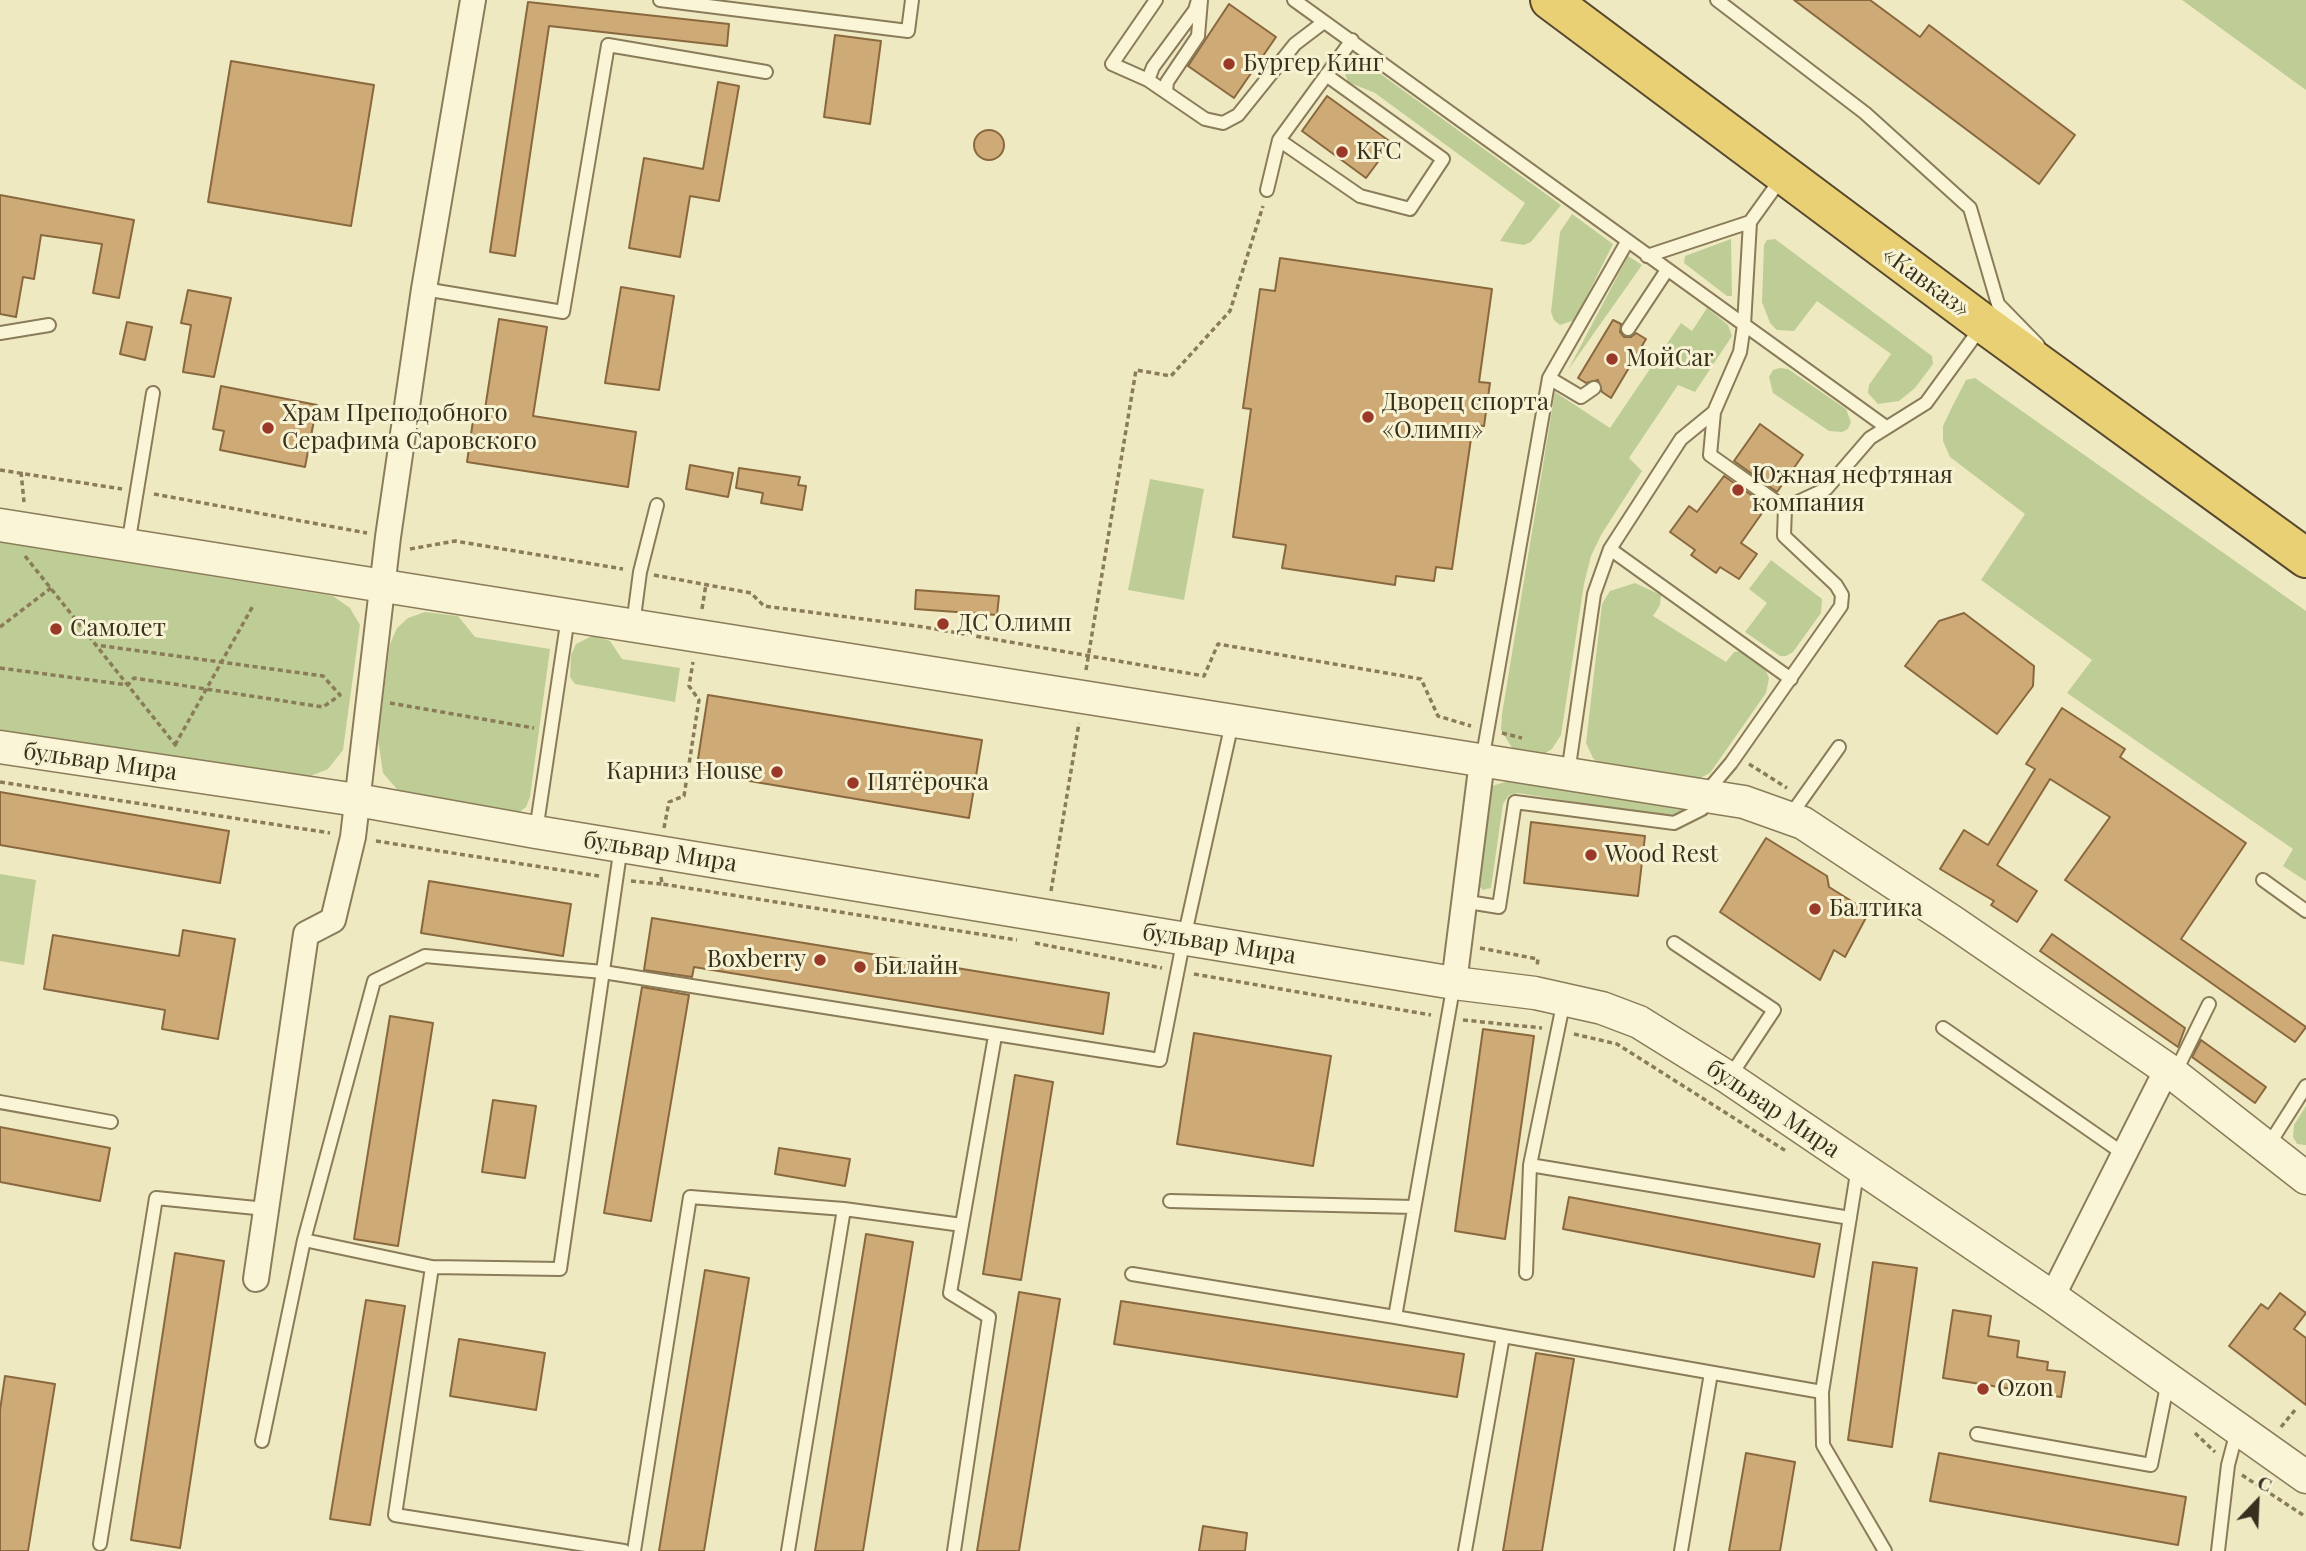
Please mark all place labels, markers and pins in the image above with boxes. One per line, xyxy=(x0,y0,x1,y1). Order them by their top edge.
place label: Бургер Кинг xyxy=(1243,50,1384,78)
marker: Бургер Кинг xyxy=(1221,56,1237,72)
place label: KFC xyxy=(1356,138,1402,166)
marker: KFC xyxy=(1334,144,1350,160)
place label: МойCar xyxy=(1626,345,1714,373)
marker: МойCar xyxy=(1604,351,1620,367)
place label: Дворец спорта «Олимп» xyxy=(1382,389,1549,445)
place label: Храм Преподобного Серафима Саровского xyxy=(282,400,537,456)
marker: Дворец спорта «Олимп» xyxy=(1360,409,1376,425)
marker: Храм Преподобного Серафима Саровского xyxy=(260,420,276,436)
place label: Южная нефтяная компания xyxy=(1752,462,1953,518)
marker: Южная нефтяная компания xyxy=(1730,482,1746,498)
place label: ДС Олимп xyxy=(957,610,1072,638)
place label: Самолет xyxy=(70,615,166,643)
marker: ДС Олимп xyxy=(935,616,951,632)
marker: Самолет xyxy=(48,621,64,637)
place label: Карниз House xyxy=(606,758,763,786)
marker: Карниз House xyxy=(769,764,785,780)
place label: Пятёрочка xyxy=(867,769,989,797)
marker: Пятёрочка xyxy=(845,775,861,791)
place label: Wood Rest xyxy=(1605,841,1718,869)
marker: Wood Rest xyxy=(1583,847,1599,863)
place label: Балтика xyxy=(1829,895,1923,923)
marker: Балтика xyxy=(1807,901,1823,917)
place label: Boxberry xyxy=(707,946,806,974)
marker: Boxberry xyxy=(812,952,828,968)
place label: Билайн xyxy=(874,953,958,981)
marker: Билайн xyxy=(852,959,868,975)
place label: Ozon xyxy=(1997,1375,2054,1403)
marker: Ozon xyxy=(1975,1381,1991,1397)

